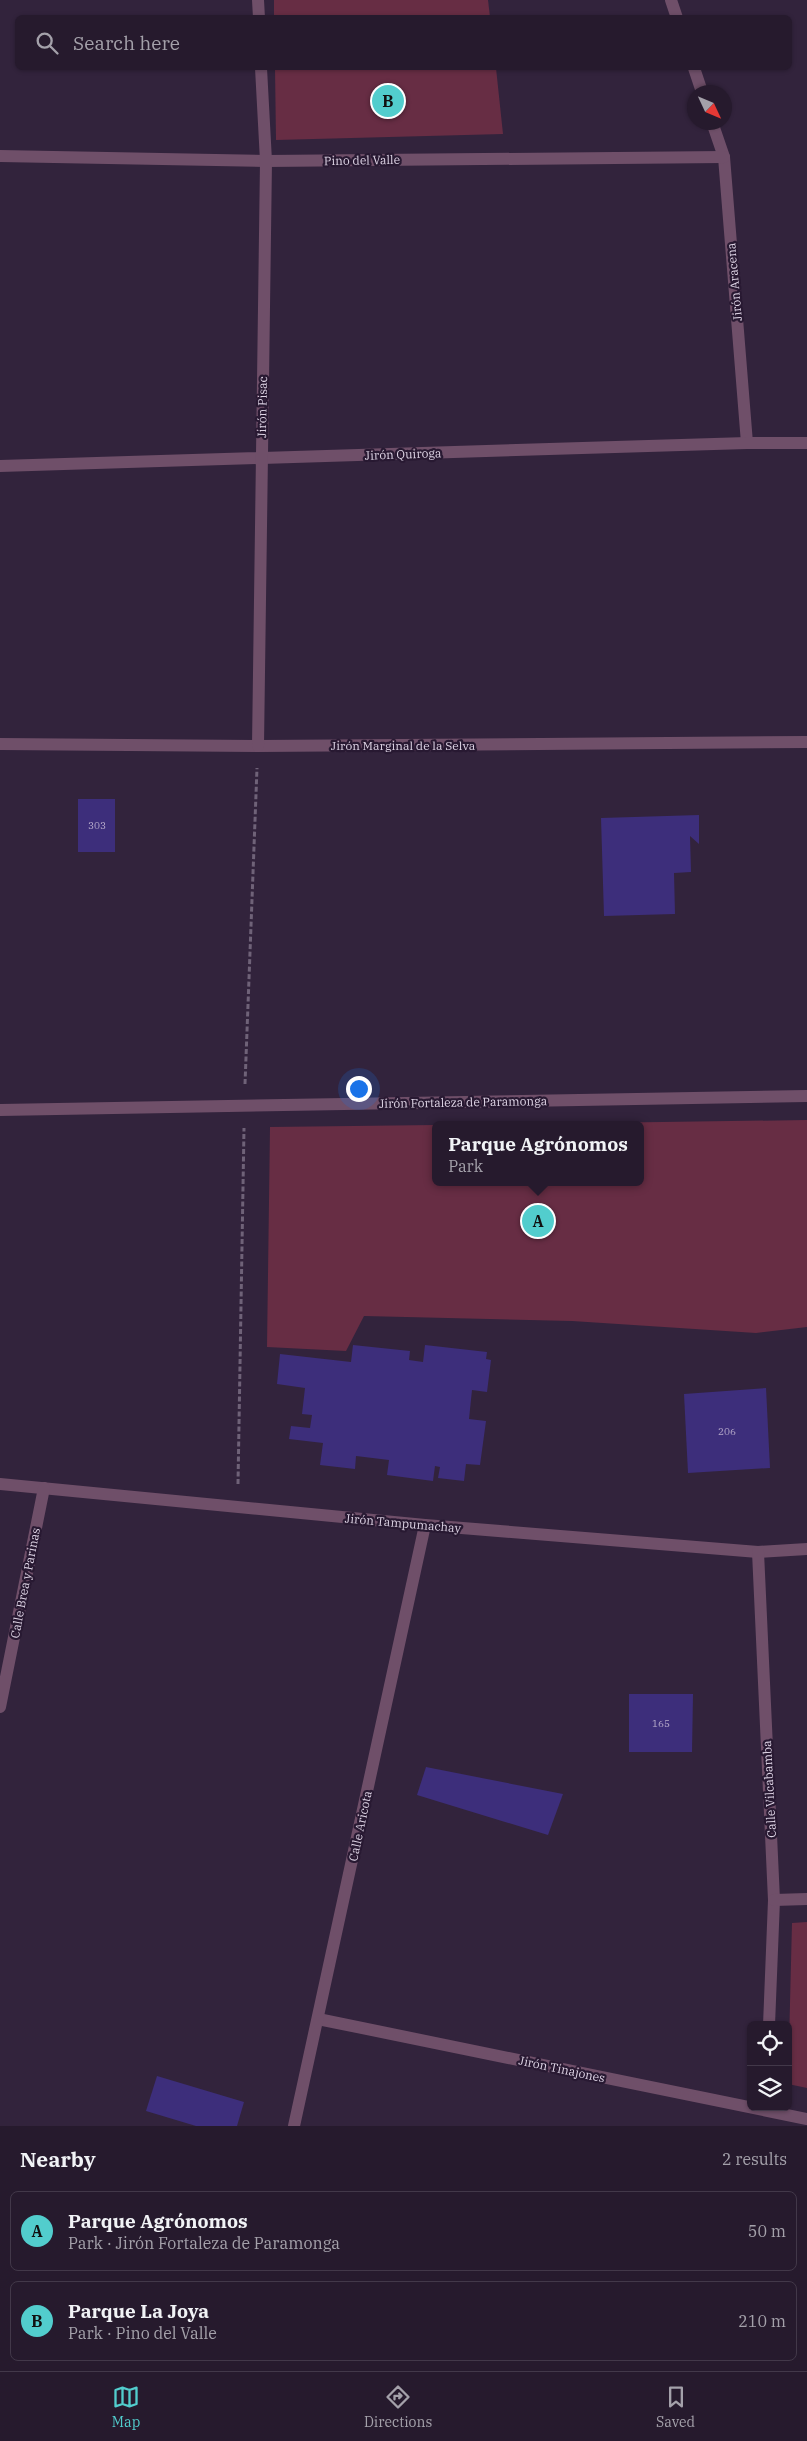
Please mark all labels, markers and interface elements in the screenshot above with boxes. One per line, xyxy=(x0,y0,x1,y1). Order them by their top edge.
search box xyxy=(15,15,792,70)
icon: search xyxy=(33,29,61,57)
text: Search here xyxy=(73,31,180,55)
pin: B xyxy=(372,82,404,120)
north arrow xyxy=(687,85,732,130)
street label: Pino del Valle xyxy=(324,152,400,168)
street label: Jirón Aracena xyxy=(723,242,745,322)
street label: Jirón Pisac xyxy=(254,376,270,438)
street label: Jirón Quiroga xyxy=(364,445,442,463)
street label: Jirón Marginal de la Selva xyxy=(331,738,476,753)
house number: 303 xyxy=(88,819,106,832)
your location xyxy=(346,1076,372,1102)
street label: Jirón Fortaleza de Paramonga xyxy=(379,1093,548,1111)
popup xyxy=(432,1121,644,1186)
text: Parque Agrónomos xyxy=(448,1132,628,1156)
text: Park xyxy=(448,1156,483,1176)
pin: A xyxy=(522,1202,554,1240)
house number: 206 xyxy=(718,1425,736,1438)
street label: Jirón Tampumachay xyxy=(344,1510,462,1536)
street label: Calle Brea y Parinas xyxy=(7,1526,43,1639)
house number: 165 xyxy=(652,1717,670,1730)
street label: Calle Vilcabamba xyxy=(759,1739,779,1838)
street label: Calle Aricota xyxy=(345,1789,375,1863)
map controls xyxy=(747,2021,792,2111)
button: locate xyxy=(747,2021,792,2066)
street label: Jirón Tinajones xyxy=(517,2053,607,2086)
button: layers xyxy=(747,2066,792,2111)
text: Nearby xyxy=(20,2145,96,2173)
text: 2 results xyxy=(722,2149,787,2169)
text: Parque Agrónomos xyxy=(68,2209,248,2233)
text: A xyxy=(31,2221,43,2241)
text: 50 m xyxy=(748,2221,786,2241)
text: Park · Jirón Fortaleza de Paramonga xyxy=(68,2233,340,2253)
text: Parque La Joya xyxy=(68,2299,209,2323)
text: B xyxy=(31,2311,43,2331)
text: 210 m xyxy=(738,2311,786,2331)
text: Park · Pino del Valle xyxy=(68,2323,217,2343)
tab: Map xyxy=(112,2383,140,2431)
tab: Directions xyxy=(364,2383,432,2431)
tab: Saved xyxy=(656,2383,695,2431)

